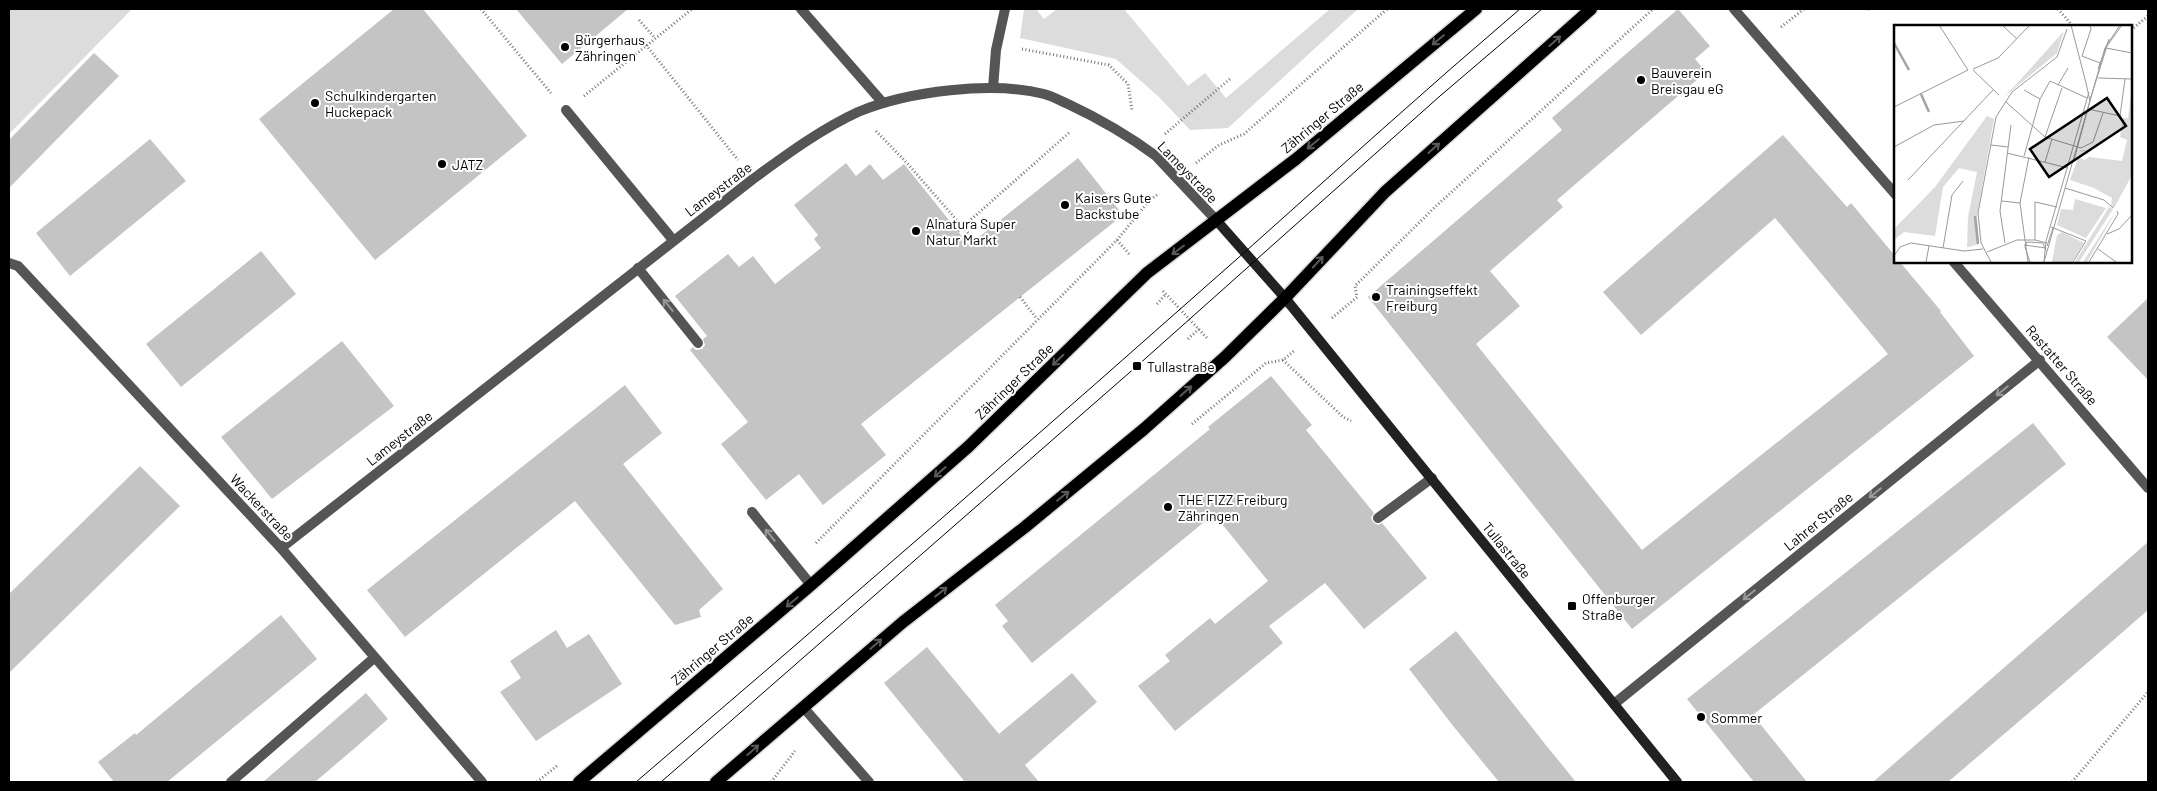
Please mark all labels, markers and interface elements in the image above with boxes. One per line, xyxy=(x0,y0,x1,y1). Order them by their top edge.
inset map xyxy=(1894,25,2132,262)
place label: Bürgerhaus Zähringen xyxy=(575,31,645,64)
one-way arrow xyxy=(1432,34,1445,45)
one-way arrow xyxy=(1549,35,1562,46)
marker: Bürgerhaus Zähringen xyxy=(559,41,571,53)
place label: Bauverein Breisgau eG xyxy=(1651,64,1724,97)
marker: Bauverein Breisgau eG xyxy=(1635,74,1647,86)
street label: Zähringer Straße xyxy=(1277,78,1367,156)
place label: Schulkindergarten Huckepack xyxy=(325,87,437,120)
marker: Schulkindergarten Huckepack xyxy=(309,97,321,109)
street label: Lameystraße xyxy=(1154,138,1222,206)
one-way arrow xyxy=(1307,138,1320,150)
one-way arrow xyxy=(1427,143,1440,154)
place label: JATZ xyxy=(452,156,483,173)
marker: JATZ xyxy=(436,158,448,170)
street label: Lameystraße xyxy=(681,158,755,220)
place label: Kaisers Gute Backstube xyxy=(1075,189,1152,222)
marker: Kaisers Gute Backstube xyxy=(1059,199,1071,211)
place label: Alnatura Super Natur Markt xyxy=(926,215,1016,248)
marker: Alnatura Super Natur Markt xyxy=(910,225,922,237)
one-way arrow xyxy=(1172,245,1185,256)
one-way arrow xyxy=(1312,256,1324,269)
place label: Trainingseffekt Freiburg xyxy=(1386,281,1478,314)
marker: Trainingseffekt Freiburg xyxy=(1370,291,1382,303)
one-way arrow xyxy=(663,299,674,312)
street label: Rastatter Straße xyxy=(2023,321,2101,409)
street label: Zähringer Straße xyxy=(971,339,1057,423)
one-way arrow xyxy=(1052,354,1065,366)
place label: Tullastraße xyxy=(1147,358,1215,375)
marker: Tullastraße xyxy=(1131,360,1143,372)
one-way arrow xyxy=(1180,385,1193,397)
one-way arrow xyxy=(1995,386,2008,397)
street label: Lameystraße xyxy=(363,407,435,469)
one-way arrow xyxy=(934,466,947,477)
street label: Wackerstraße xyxy=(227,470,297,544)
one-way arrow xyxy=(1869,487,1882,498)
street label: Lahrer Straße xyxy=(1780,488,1856,554)
one-way arrow xyxy=(1056,490,1069,502)
place label: THE FIZZ Freiburg Zähringen xyxy=(1178,491,1288,524)
marker: THE FIZZ Freiburg Zähringen xyxy=(1162,501,1174,513)
street label: Tullastraße xyxy=(1479,518,1535,582)
one-way arrow xyxy=(765,529,776,542)
one-way arrow xyxy=(934,586,947,597)
one-way arrow xyxy=(1742,589,1755,600)
place label: Offenburger Straße xyxy=(1582,590,1655,623)
one-way arrow xyxy=(785,596,798,607)
marker: Offenburger Straße xyxy=(1566,600,1578,612)
street label: Zähringer Straße xyxy=(667,610,757,688)
one-way arrow xyxy=(869,639,882,650)
place label: Sommer xyxy=(1711,709,1762,726)
marker: Sommer xyxy=(1695,711,1707,723)
one-way arrow xyxy=(746,745,759,756)

